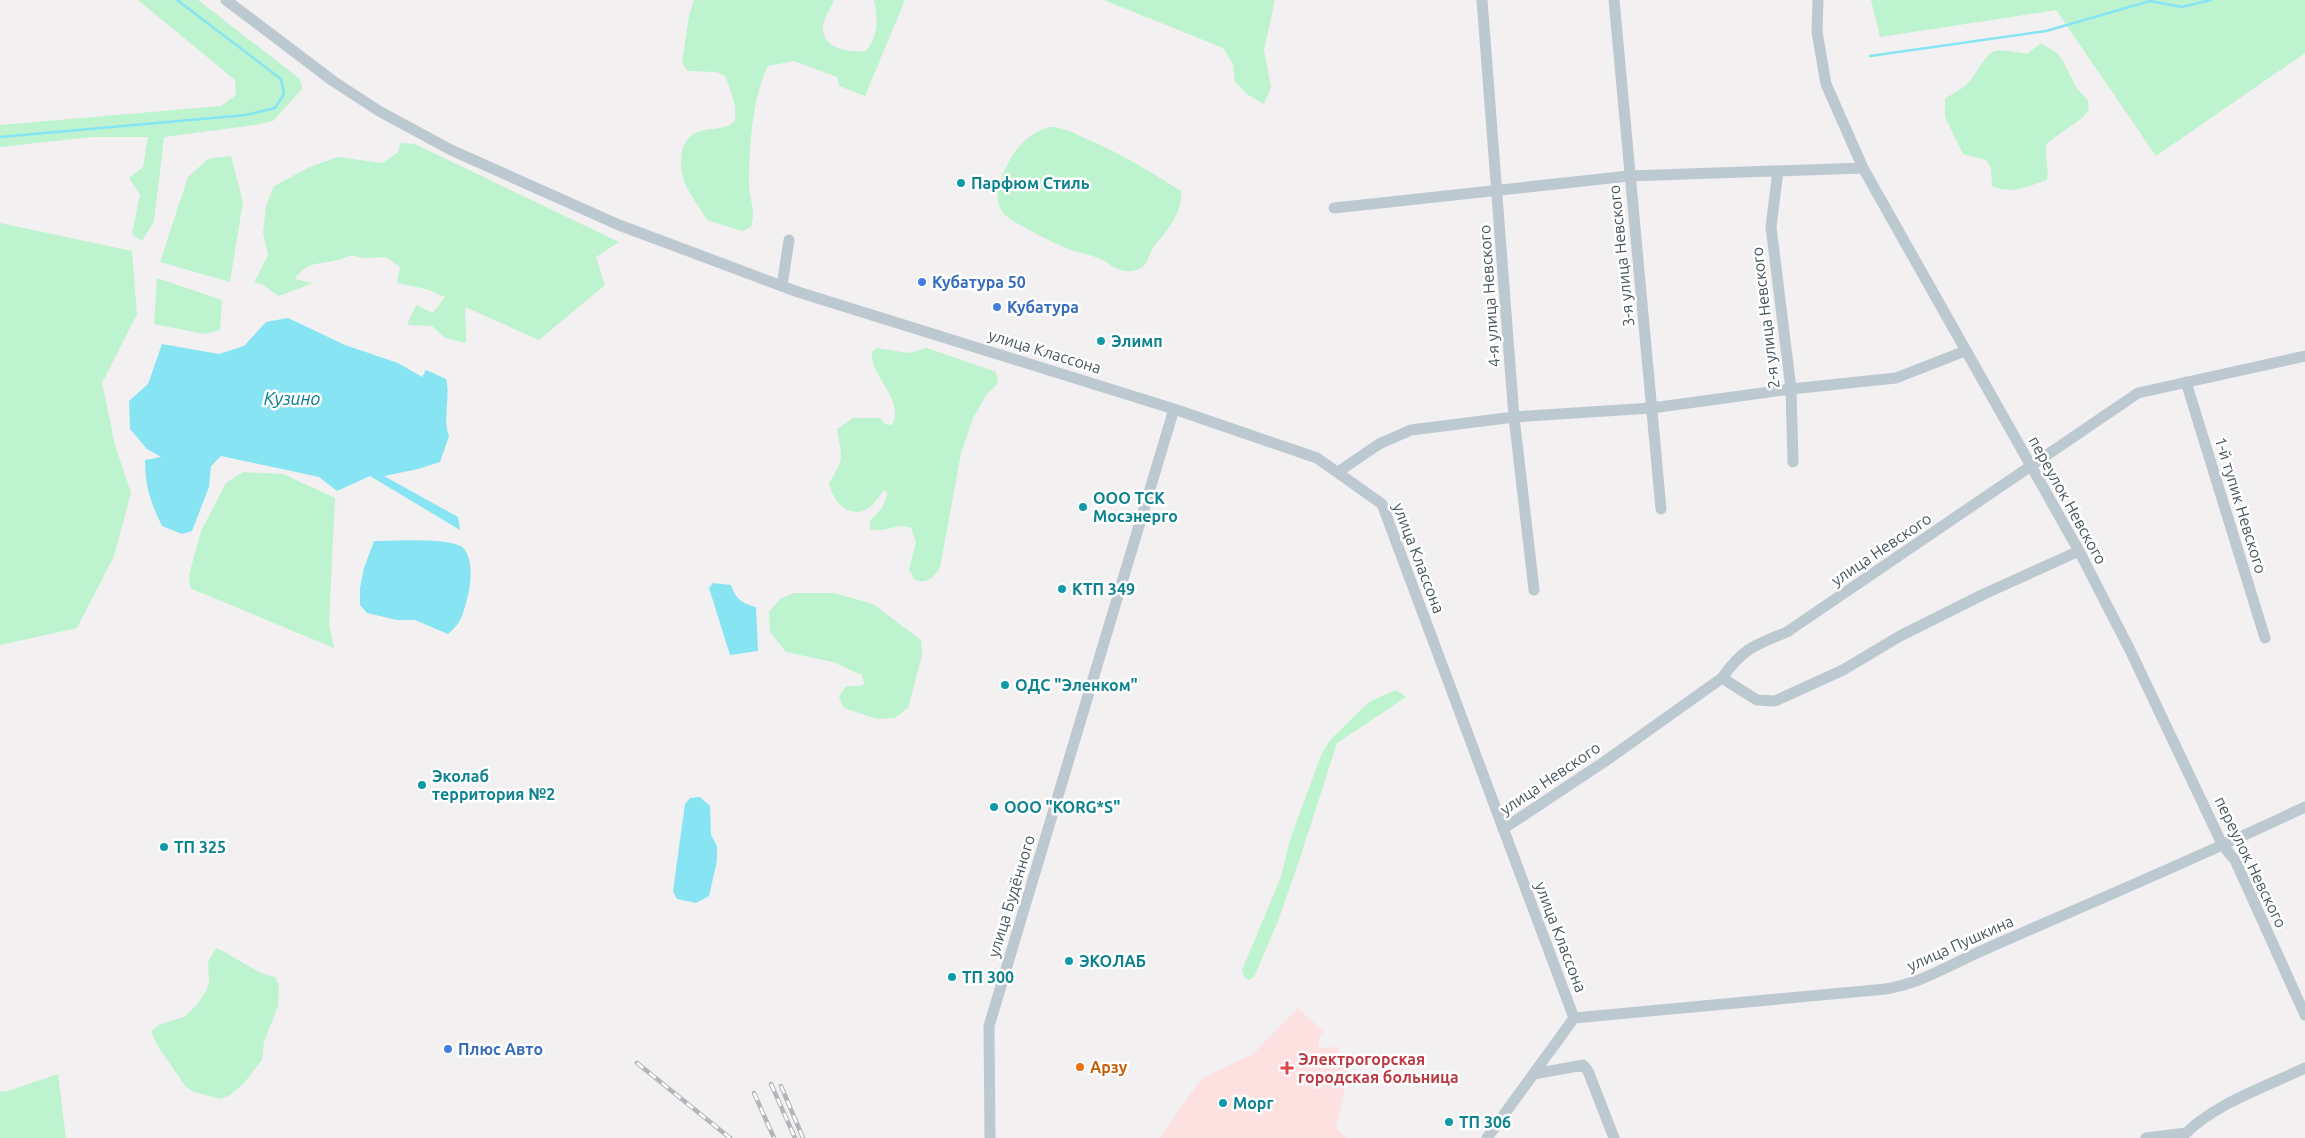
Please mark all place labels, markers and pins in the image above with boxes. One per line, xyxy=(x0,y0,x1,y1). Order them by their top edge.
place label: Парфюм Стиль xyxy=(971,174,1090,192)
marker: Парфюм Стиль xyxy=(955,177,967,189)
place label: Кубатура 50 xyxy=(932,273,1026,291)
marker: Кубатура 50 xyxy=(916,276,928,288)
place label: Кубатура xyxy=(1007,298,1079,316)
marker: Кубатура xyxy=(991,301,1003,313)
place label: Элимп xyxy=(1111,332,1163,350)
marker: Элимп xyxy=(1095,335,1107,347)
place label: ООО ТСК Мосэнерго xyxy=(1093,489,1178,525)
marker: ООО ТСК Мосэнерго xyxy=(1077,501,1089,513)
place label: КТП 349 xyxy=(1072,580,1135,598)
marker: КТП 349 xyxy=(1056,583,1068,595)
place label: ОДС "Эленком" xyxy=(1015,676,1138,694)
marker: ОДС "Эленком" xyxy=(999,679,1011,691)
place label: Эколаб территория №2 xyxy=(432,767,555,803)
marker: Эколаб территория №2 xyxy=(416,779,428,791)
place label: ООО "KORG*S" xyxy=(1004,798,1120,816)
marker: ООО "KORG*S" xyxy=(988,801,1000,813)
place label: ТП 325 xyxy=(174,838,226,856)
marker: ТП 325 xyxy=(158,841,170,853)
place label: ЭКОЛАБ xyxy=(1079,952,1146,970)
marker: ЭКОЛАБ xyxy=(1063,955,1075,967)
place label: ТП 300 xyxy=(962,968,1014,986)
marker: ТП 300 xyxy=(946,971,958,983)
place label: Плюс Авто xyxy=(458,1040,543,1058)
marker: Плюс Авто xyxy=(442,1043,454,1055)
place label: Электрогорская городская больница xyxy=(1298,1050,1459,1086)
place label: Арзу xyxy=(1090,1058,1128,1076)
marker: Арзу xyxy=(1074,1061,1086,1073)
marker: Электрогорская городская больница xyxy=(1280,1061,1294,1075)
place label: Морг xyxy=(1233,1094,1274,1112)
marker: Морг xyxy=(1217,1097,1229,1109)
place label: ТП 306 xyxy=(1459,1113,1511,1131)
marker: ТП 306 xyxy=(1443,1116,1455,1128)

